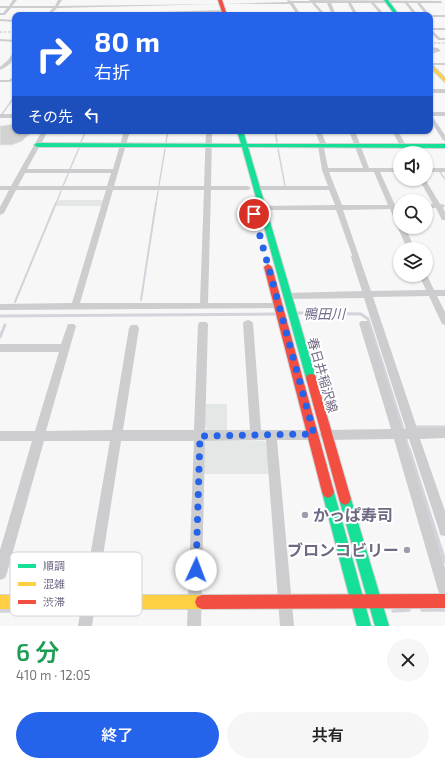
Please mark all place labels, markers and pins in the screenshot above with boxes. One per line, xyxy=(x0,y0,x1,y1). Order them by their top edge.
pin xyxy=(237,197,271,231)
place label: かっぱ寿司 xyxy=(313,505,393,524)
marker: かっぱ寿司 xyxy=(300,510,310,520)
place label: ブロンコビリー xyxy=(287,540,399,559)
marker: ブロンコビリー xyxy=(402,545,412,555)

